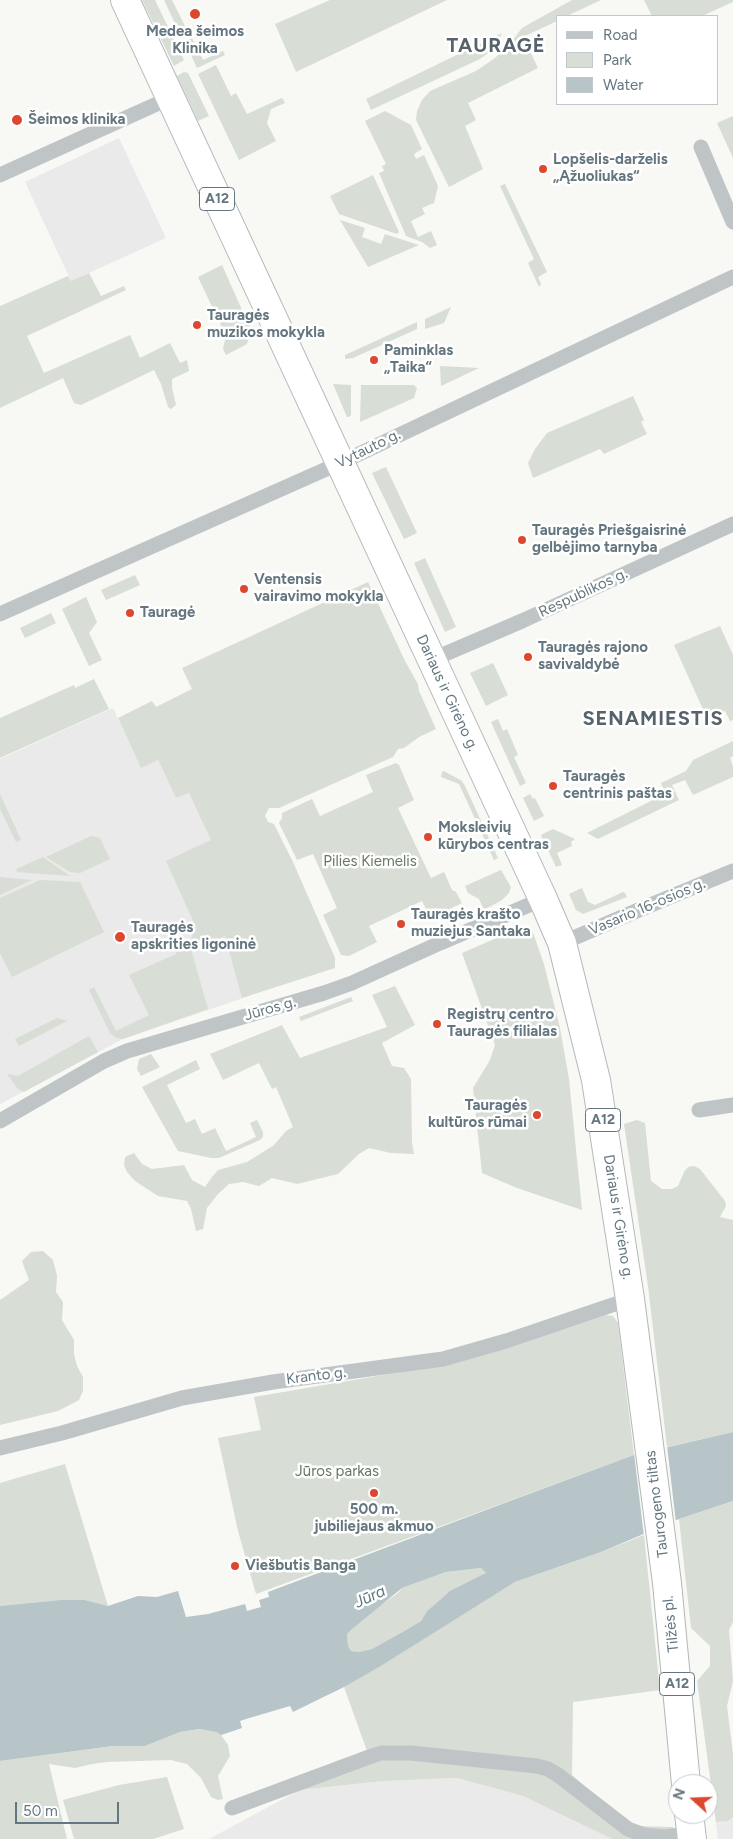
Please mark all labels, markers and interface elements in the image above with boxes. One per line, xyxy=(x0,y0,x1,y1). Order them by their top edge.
marker: Medea šeimos Klinika xyxy=(188,7,202,21)
legend xyxy=(556,15,718,105)
place label: Medea šeimos Klinika xyxy=(146,23,244,58)
text: Road xyxy=(603,26,638,44)
district label: TAURAGĖ xyxy=(446,34,546,58)
text: Park xyxy=(603,51,632,69)
text: Water xyxy=(603,76,643,94)
place label: Šeimos klinika xyxy=(28,111,126,129)
marker: Šeimos klinika xyxy=(10,113,24,127)
place label: Lopšelis-darželis „Ąžuoliukas“ xyxy=(553,151,668,186)
marker: Lopšelis-darželis „Ąžuoliukas“ xyxy=(537,163,549,175)
road number: A12 xyxy=(200,188,234,210)
place label: Tauragės muzikos mokykla xyxy=(207,307,325,342)
marker: Tauragės muzikos mokykla xyxy=(191,319,203,331)
place label: Paminklas „Taika“ xyxy=(384,342,453,377)
marker: Paminklas „Taika“ xyxy=(368,354,380,366)
street label: Vytauto g. xyxy=(333,426,403,472)
place label: Tauragės Priešgaisrinė gelbėjimo tarnyba xyxy=(532,522,686,557)
marker: Tauragės Priešgaisrinė gelbėjimo tarnyba xyxy=(516,534,528,546)
street label: Respublikos g. xyxy=(536,565,630,621)
place label: Ventensis vairavimo mokykla xyxy=(254,571,383,606)
marker: Ventensis vairavimo mokykla xyxy=(238,583,250,595)
place label: Tauragė xyxy=(140,604,195,622)
marker: Tauragė xyxy=(124,607,136,619)
street label: Dariaus ir Girėno g. xyxy=(412,632,482,754)
place label: Tauragės rajono savivaldybė xyxy=(538,639,648,674)
marker: Tauragės rajono savivaldybė xyxy=(522,651,534,663)
district label: SENAMIESTIS xyxy=(581,707,725,731)
place label: Tauragės centrinis paštas xyxy=(563,768,672,803)
marker: Tauragės centrinis paštas xyxy=(547,780,559,792)
place label: Moksleivių kūrybos centras xyxy=(438,819,549,854)
marker: Moksleivių kūrybos centras xyxy=(422,831,434,843)
park label: Pilies Kiemelis xyxy=(323,853,417,871)
street label: Vasario 16-osios g. xyxy=(586,874,708,940)
place label: Tauragės krašto muziejus Santaka xyxy=(411,906,531,941)
marker: Tauragės krašto muziejus Santaka xyxy=(395,918,407,930)
place label: Tauragės apskrities ligoninė xyxy=(131,919,256,954)
marker: Tauragės apskrities ligoninė xyxy=(113,930,127,944)
street label: Jūros g. xyxy=(242,993,298,1025)
place label: Registrų centro Tauragės filialas xyxy=(447,1006,557,1041)
marker: Registrų centro Tauragės filialas xyxy=(431,1018,443,1030)
place label: Tauragės kultūros rūmai xyxy=(428,1097,527,1132)
road number: A12 xyxy=(586,1108,620,1132)
marker: Tauragės kultūros rūmai xyxy=(531,1109,543,1121)
street label: Dariaus ir Girėno g. xyxy=(599,1153,637,1281)
street label: Kranto g. xyxy=(285,1363,347,1389)
street label: Taurogeno tiltas xyxy=(642,1449,672,1559)
park label: Jūros parkas xyxy=(295,1463,379,1481)
marker: 500 m. jubiliejaus akmuo xyxy=(368,1487,380,1499)
place label: 500 m. jubiliejaus akmuo xyxy=(314,1501,434,1536)
place label: Viešbutis Banga xyxy=(245,1557,356,1575)
marker: Viešbutis Banga xyxy=(229,1560,241,1572)
water label: Jūra xyxy=(351,1582,389,1612)
street label: Tilžės pl. xyxy=(659,1595,683,1653)
road number: A12 xyxy=(660,1672,694,1696)
north arrow xyxy=(668,1774,718,1824)
text: N xyxy=(670,1786,689,1802)
scale bar xyxy=(18,1792,121,1824)
text: 50 m xyxy=(23,1802,58,1820)

